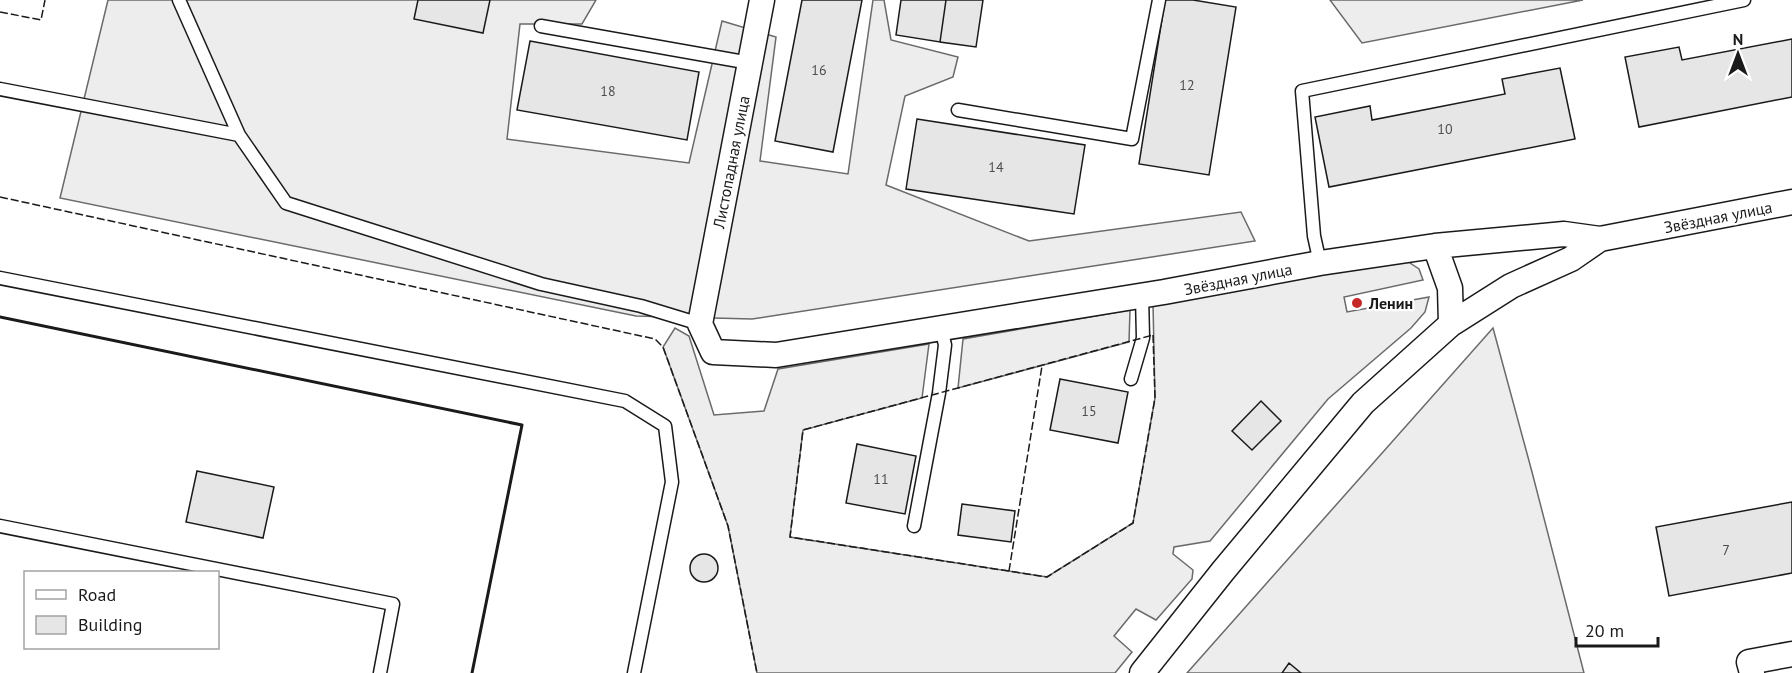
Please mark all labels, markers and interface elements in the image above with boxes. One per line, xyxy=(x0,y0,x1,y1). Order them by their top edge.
north arrow xyxy=(1708,24,1768,84)
text: N xyxy=(1733,29,1743,49)
house number: 16 xyxy=(811,61,827,79)
house number: 12 xyxy=(1179,76,1195,94)
house number: 18 xyxy=(600,82,616,100)
street label: Листопадная улица xyxy=(708,94,754,231)
house number: 10 xyxy=(1437,120,1453,138)
house number: 14 xyxy=(988,158,1004,176)
street label: Звёздная улица xyxy=(1662,197,1774,237)
street label: Звёздная улица xyxy=(1182,259,1294,299)
place label: Ленин xyxy=(1368,293,1413,313)
marker: Ленин xyxy=(1350,296,1364,310)
house number: 15 xyxy=(1081,402,1097,420)
house number: 11 xyxy=(873,470,889,488)
house number: 7 xyxy=(1722,541,1730,559)
legend xyxy=(24,571,219,649)
text: Road xyxy=(78,583,116,606)
scale bar xyxy=(1576,610,1658,648)
text: Building xyxy=(78,613,142,636)
text: 20 m xyxy=(1585,619,1624,642)

